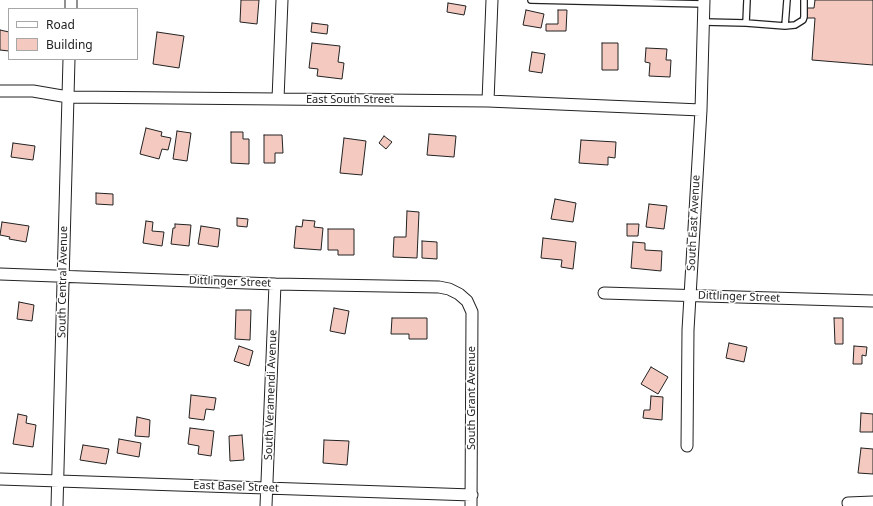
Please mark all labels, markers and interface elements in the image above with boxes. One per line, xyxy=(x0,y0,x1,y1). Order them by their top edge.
legend xyxy=(8,8,138,60)
text: Road xyxy=(46,16,75,33)
text: Building xyxy=(46,36,93,53)
street label: East South Street xyxy=(306,93,394,107)
street label: South East Avenue xyxy=(685,175,703,271)
street label: South Central Avenue xyxy=(55,226,71,338)
street label: Dittlinger Street xyxy=(189,274,271,290)
street label: Dittlinger Street xyxy=(698,289,780,305)
street label: South Veramendi Avenue xyxy=(262,330,280,460)
street label: South Grant Avenue xyxy=(465,346,479,450)
street label: East Basel Street xyxy=(193,479,279,495)

